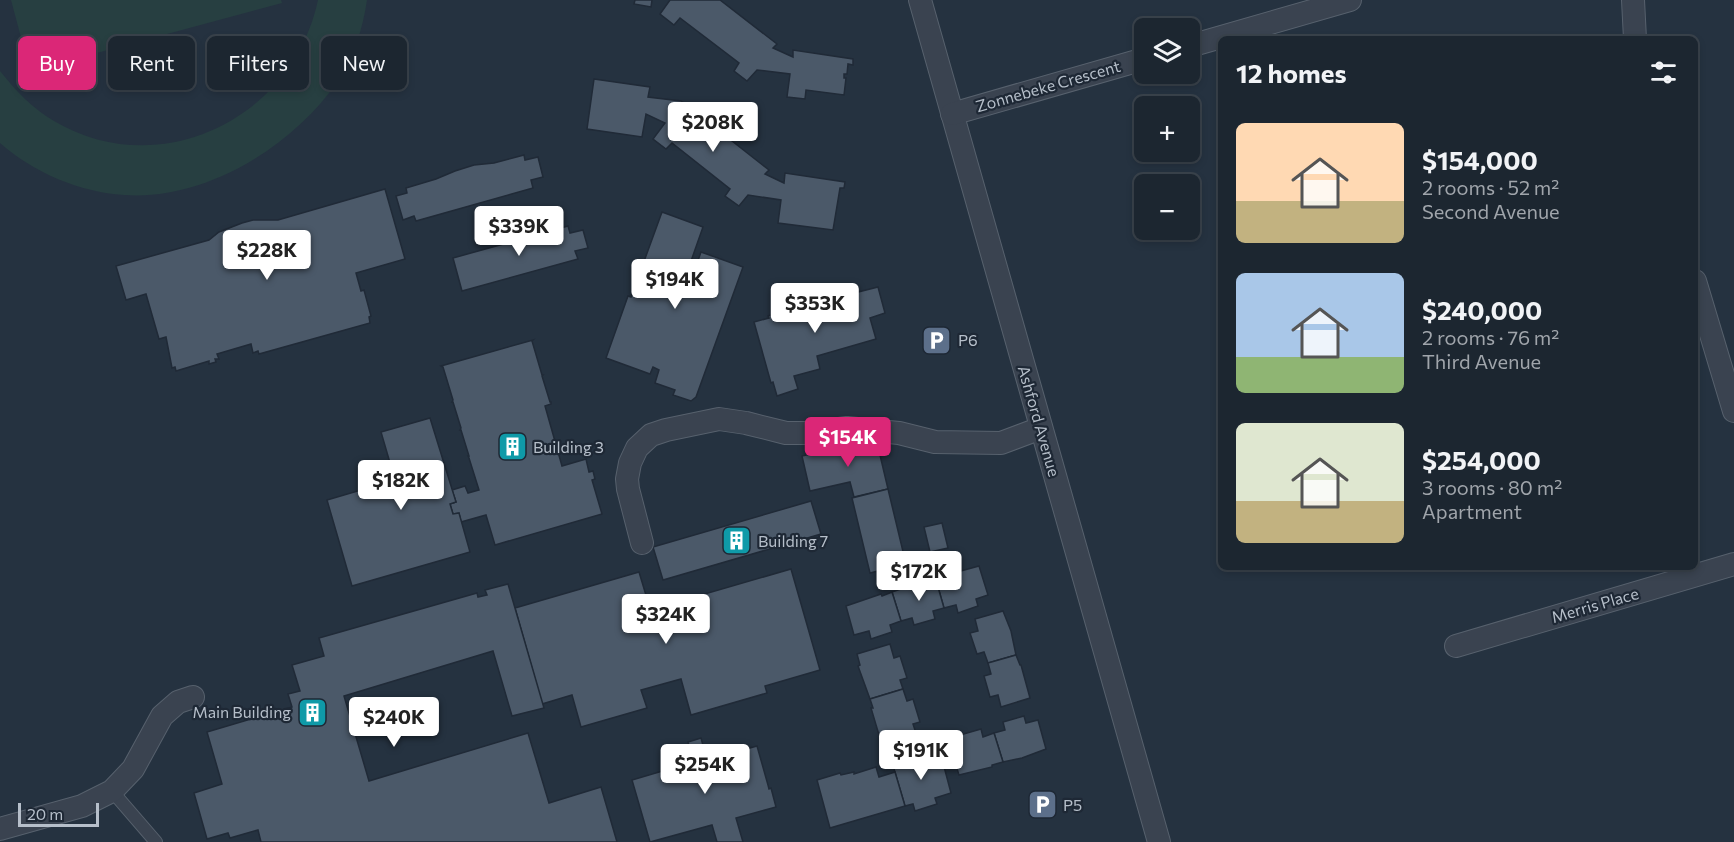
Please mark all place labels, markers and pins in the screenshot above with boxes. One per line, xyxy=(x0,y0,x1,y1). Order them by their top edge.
pin: $208K xyxy=(671,102,755,153)
pin: $339K xyxy=(477,206,561,257)
pin: $228K xyxy=(225,230,309,281)
pin: $194K xyxy=(633,259,717,310)
pin: $353K xyxy=(773,283,857,334)
parking icon: P6 xyxy=(921,324,953,356)
place label: P6 xyxy=(958,330,978,349)
pin: $154K xyxy=(806,417,890,468)
building icon: Building 3 xyxy=(496,431,528,463)
place label: Building 3 xyxy=(533,437,604,456)
pin: $182K xyxy=(359,460,443,511)
building icon: Building 7 xyxy=(721,525,753,557)
place label: Building 7 xyxy=(758,531,828,550)
pin: $172K xyxy=(877,551,961,602)
pin: $324K xyxy=(624,594,708,645)
building icon: Main Building xyxy=(296,696,328,728)
pin: $240K xyxy=(352,697,436,748)
place label: Main Building xyxy=(192,702,291,721)
pin: $191K xyxy=(879,730,963,781)
pin: $254K xyxy=(663,744,747,795)
parking icon: P5 xyxy=(1026,789,1058,821)
place label: P5 xyxy=(1063,795,1082,814)

